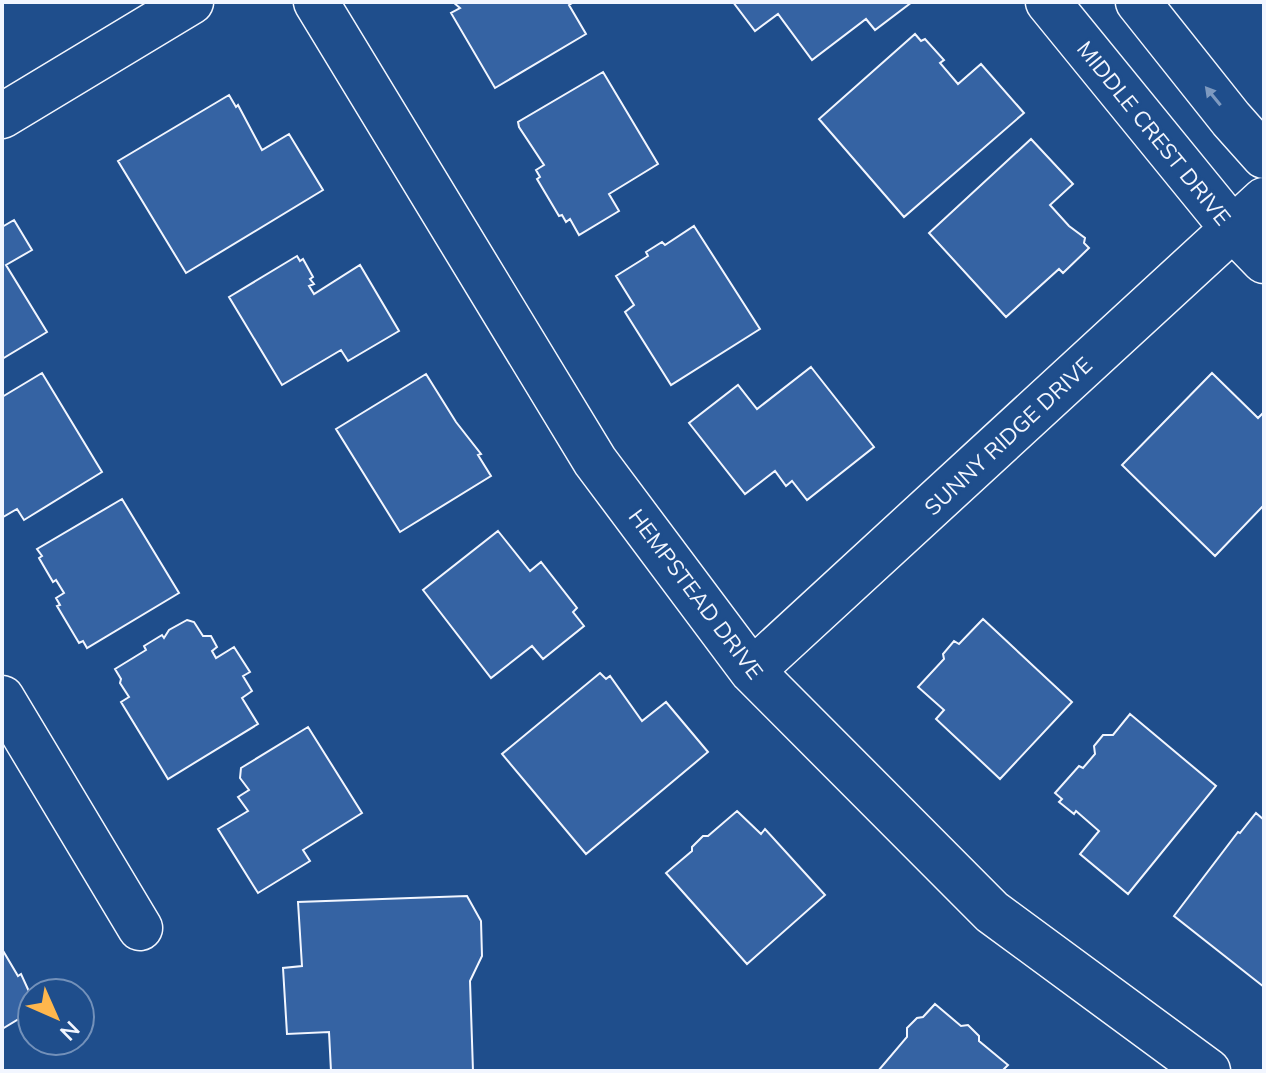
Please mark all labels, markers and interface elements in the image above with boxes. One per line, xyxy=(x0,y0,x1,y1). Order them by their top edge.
street label: MIDDLE CREST DRIVE xyxy=(1071,35,1237,231)
one-way arrow xyxy=(1206,86,1222,106)
street label: SUNNY RIDGE DRIVE xyxy=(918,351,1098,521)
street label: HEMPSTEAD DRIVE xyxy=(623,503,769,685)
north arrow xyxy=(16,977,96,1057)
text: N xyxy=(54,1015,86,1047)

